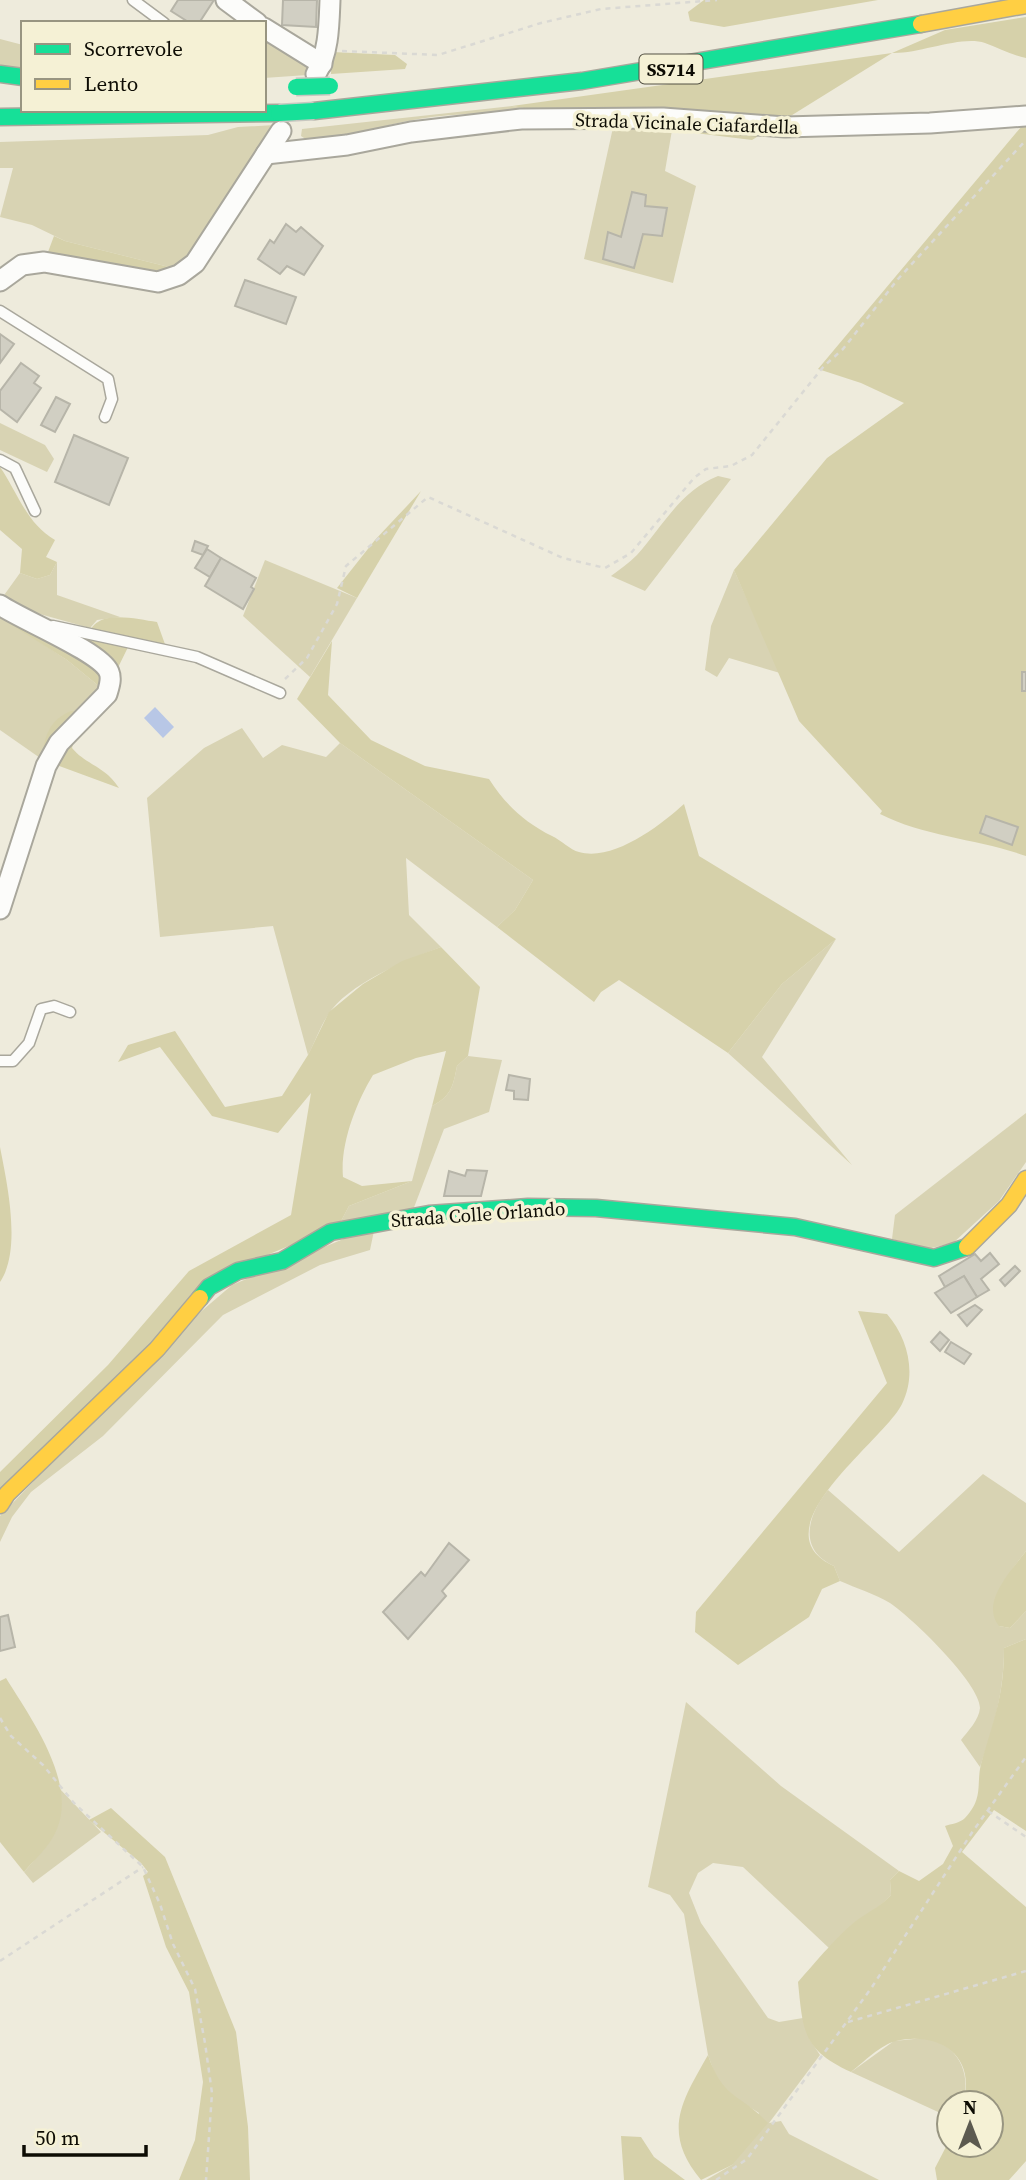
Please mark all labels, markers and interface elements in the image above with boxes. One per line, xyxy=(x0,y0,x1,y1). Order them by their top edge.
legend xyxy=(21,21,266,112)
text: Scorrevole xyxy=(84,34,183,63)
road number: SS714 xyxy=(640,55,702,84)
text: Lento xyxy=(84,69,138,98)
street label: Strada Vicinale Ciafardella xyxy=(575,106,800,140)
street label: Strada Colle Orlando xyxy=(390,1195,566,1233)
north arrow xyxy=(935,2089,1005,2159)
text: N xyxy=(963,2094,977,2120)
scale bar xyxy=(24,2114,147,2158)
text: 50 m xyxy=(35,2123,80,2152)

